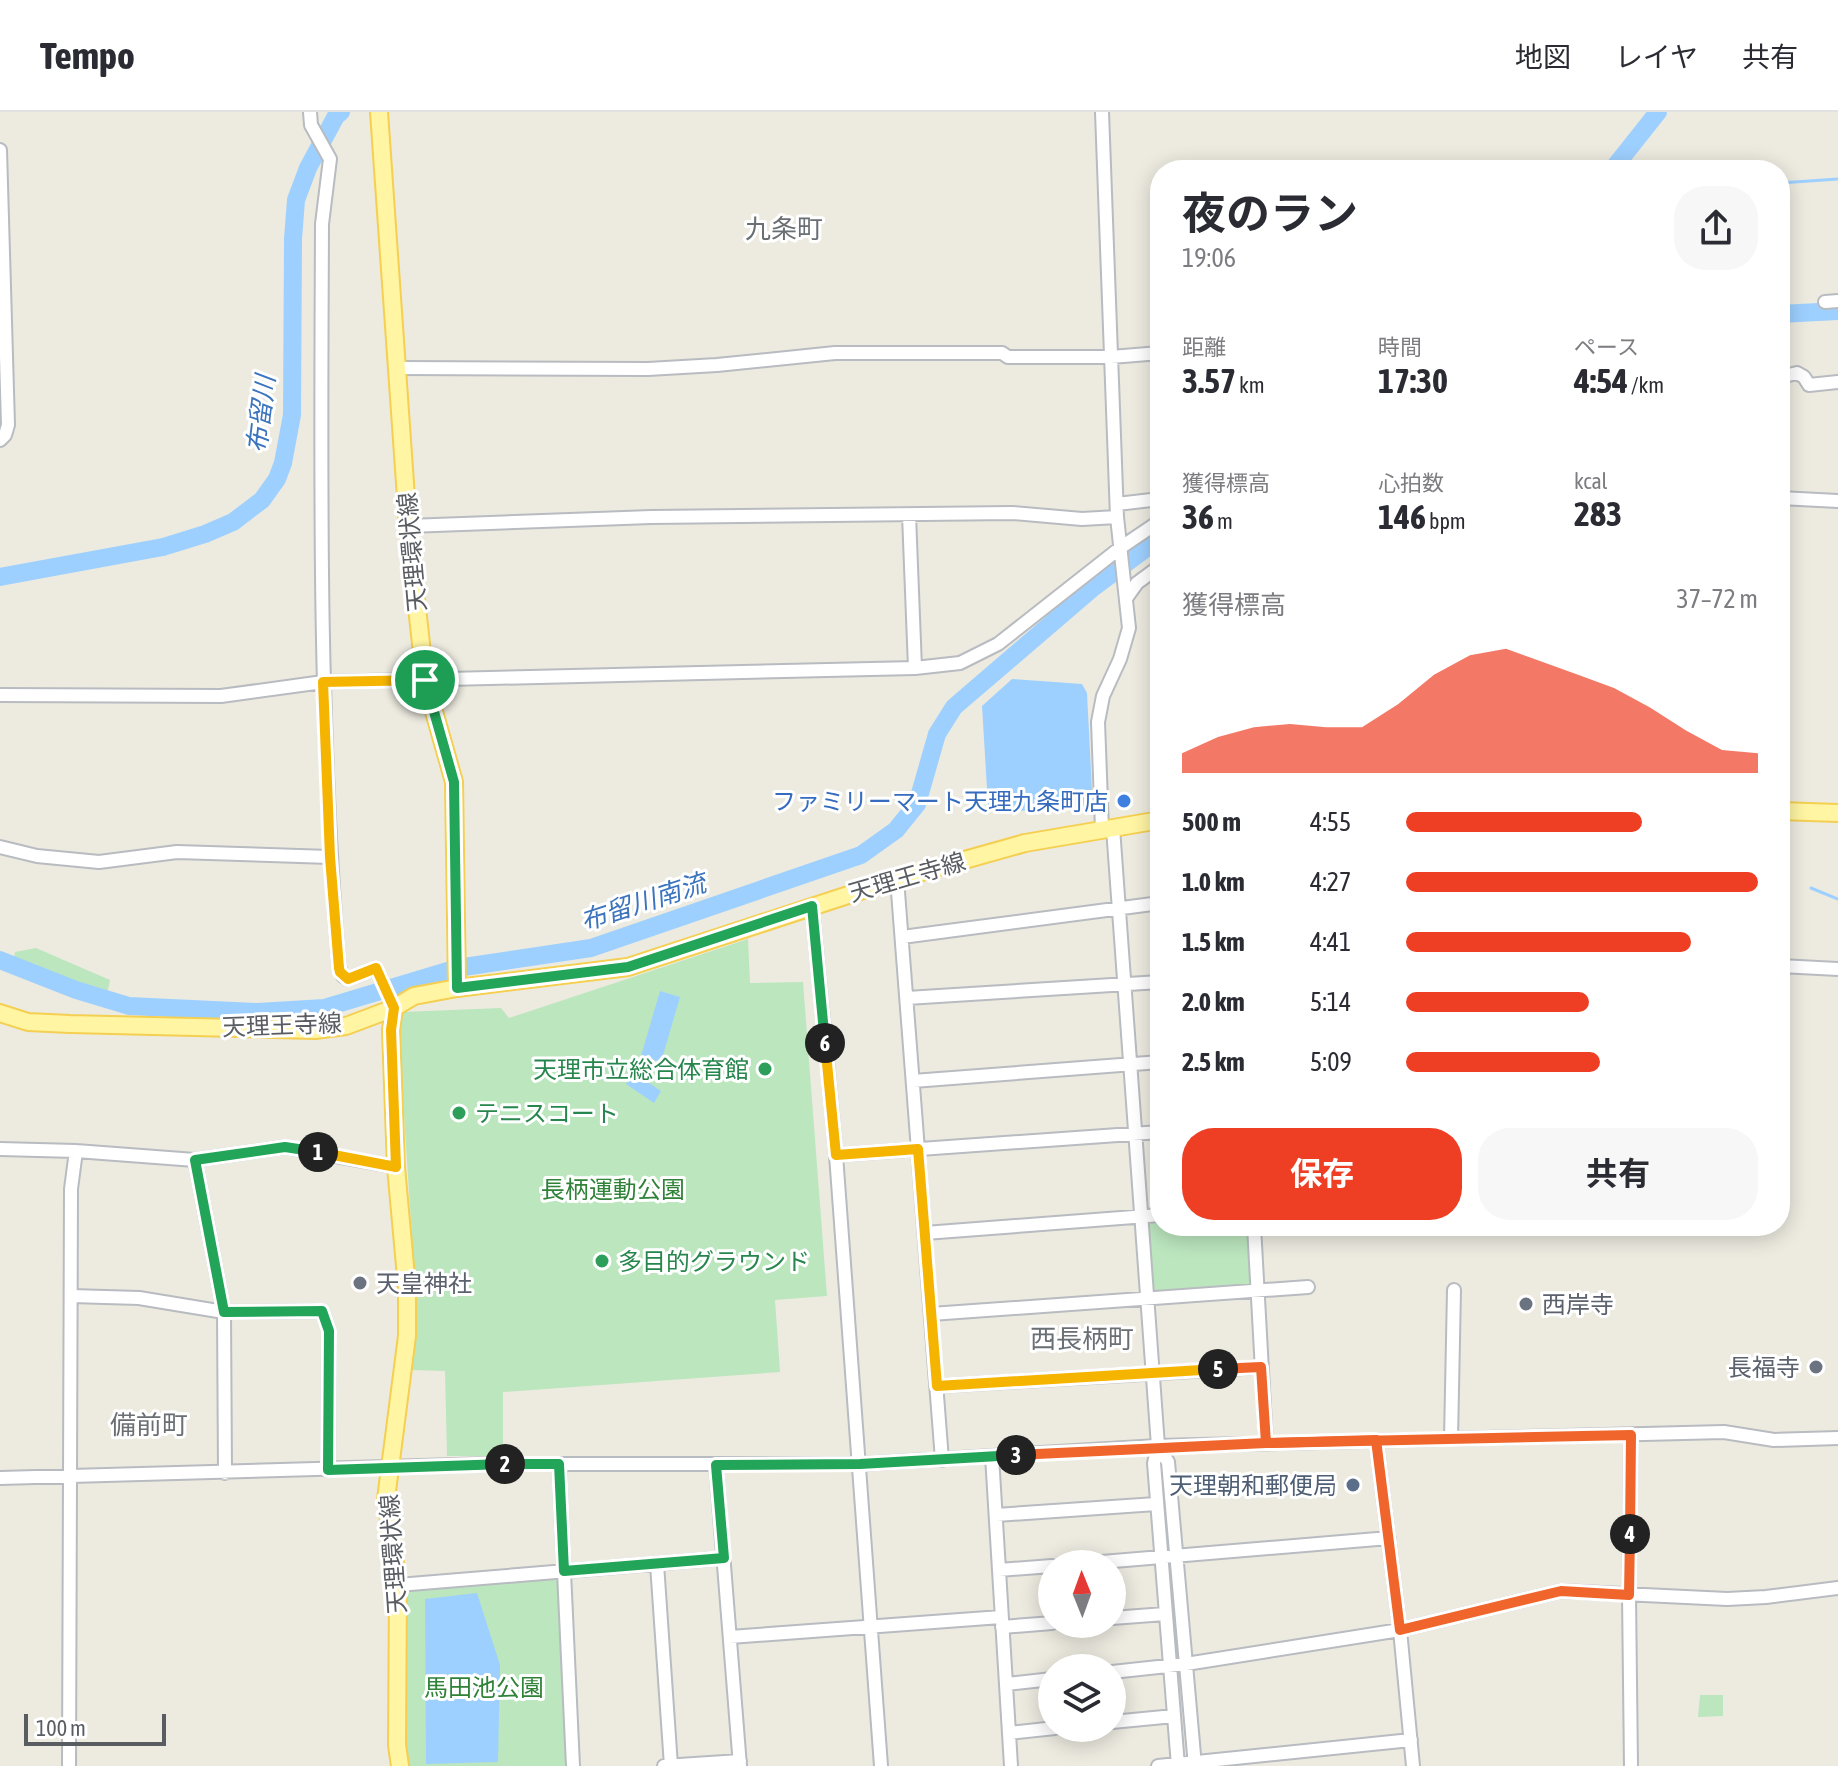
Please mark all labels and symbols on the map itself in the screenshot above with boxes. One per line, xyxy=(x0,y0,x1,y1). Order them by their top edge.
district label: 九条町 xyxy=(745,214,823,244)
water label: 布留川 xyxy=(241,370,281,455)
street label: 天理環状線 xyxy=(393,491,431,613)
pin xyxy=(391,646,459,714)
place label: ファミリーマート天理九条町店 xyxy=(772,788,1108,815)
marker: ファミリーマート天理九条町店 xyxy=(1115,792,1133,810)
street label: 天理王寺線 xyxy=(846,847,968,907)
water label: 布留川南流 xyxy=(577,866,713,936)
street label: 天理王寺線 xyxy=(222,1009,342,1041)
pin: 6 xyxy=(805,1023,845,1063)
place label: 天理市立総合体育館 xyxy=(533,1056,749,1083)
marker: 天理市立総合体育館 xyxy=(756,1060,774,1078)
place label: テニスコート xyxy=(475,1100,619,1127)
marker: テニスコート xyxy=(450,1104,468,1122)
pin: 1 xyxy=(298,1132,338,1172)
park label: 長柄運動公園 xyxy=(541,1176,685,1203)
place label: 多目的グラウンド xyxy=(618,1248,810,1275)
marker: 多目的グラウンド xyxy=(593,1252,611,1270)
place label: 天皇神社 xyxy=(376,1270,472,1297)
marker: 天皇神社 xyxy=(351,1274,369,1292)
place label: 西岸寺 xyxy=(1542,1291,1614,1318)
marker: 西岸寺 xyxy=(1517,1295,1535,1313)
district label: 西長柄町 xyxy=(1030,1324,1134,1354)
pin: 5 xyxy=(1198,1349,1238,1389)
place label: 長福寺 xyxy=(1728,1354,1800,1381)
marker: 長福寺 xyxy=(1807,1358,1825,1376)
district label: 備前町 xyxy=(110,1410,188,1440)
pin: 3 xyxy=(996,1435,1036,1475)
pin: 2 xyxy=(485,1444,525,1484)
place label: 天理朝和郵便局 xyxy=(1169,1472,1337,1499)
marker: 天理朝和郵便局 xyxy=(1344,1476,1362,1494)
street label: 天理環状線 xyxy=(375,1493,411,1615)
pin: 4 xyxy=(1610,1514,1650,1554)
north arrow xyxy=(1038,1550,1126,1638)
park label: 馬田池公園 xyxy=(424,1674,544,1701)
scale bar xyxy=(24,1710,166,1746)

